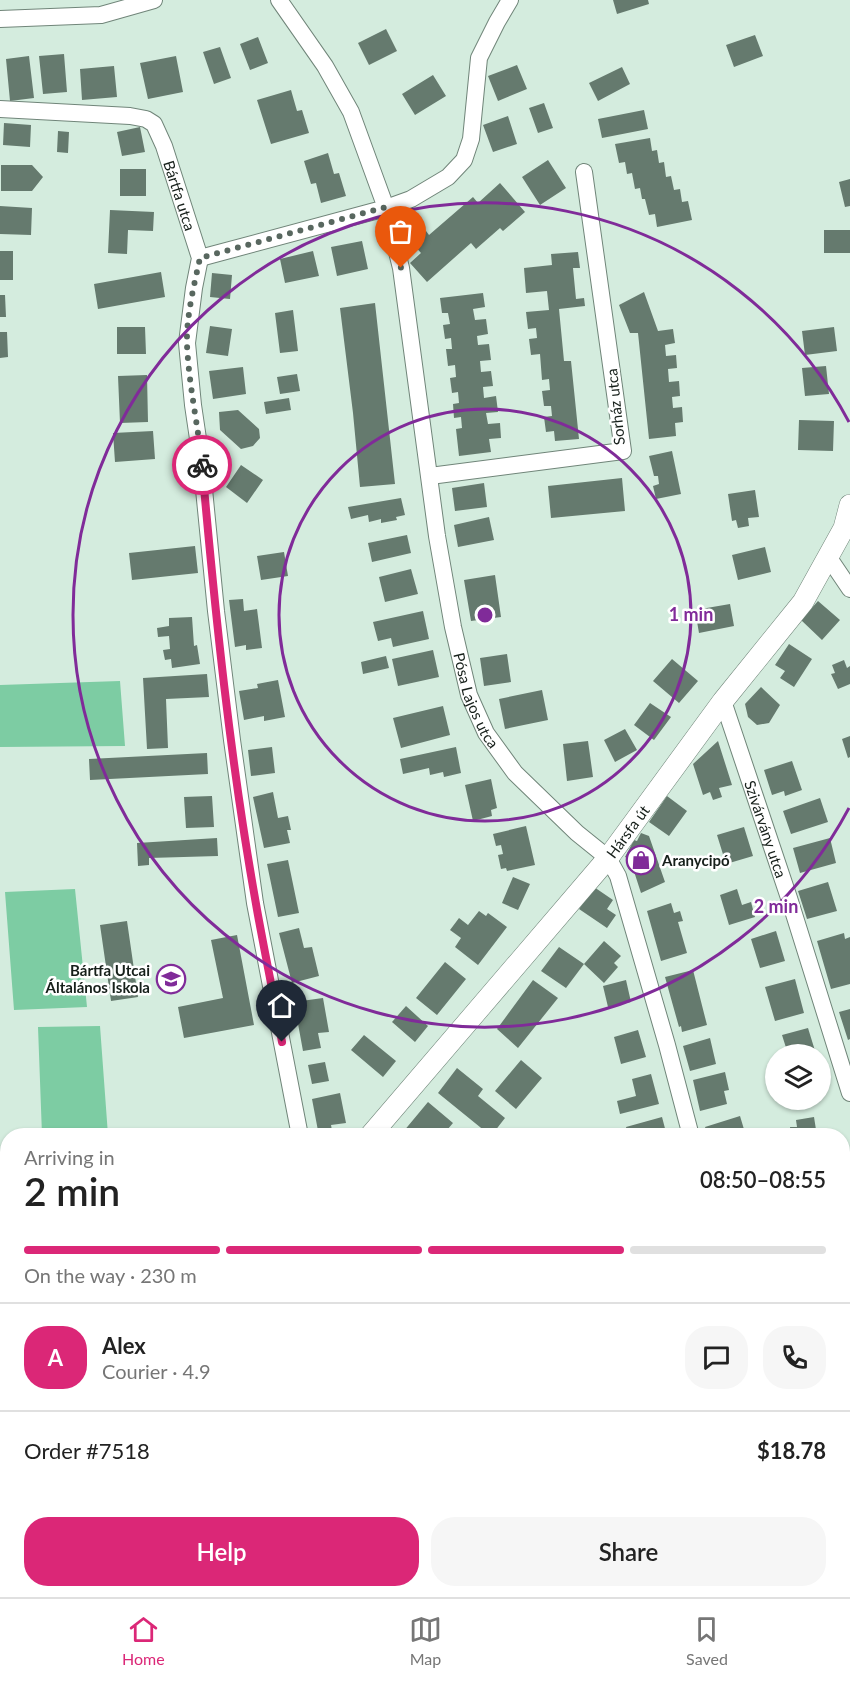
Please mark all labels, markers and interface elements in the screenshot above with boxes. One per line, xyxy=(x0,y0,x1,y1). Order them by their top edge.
street label: Bártfa utca xyxy=(160,158,200,233)
pin xyxy=(375,206,426,268)
icon: bag xyxy=(384,215,417,248)
street label: Sorház utca xyxy=(602,368,628,446)
courier xyxy=(172,435,232,495)
icon: bike xyxy=(186,449,219,482)
text: 1 min xyxy=(669,603,713,625)
centre of rings xyxy=(475,605,495,625)
street label: Pósa Lajos utca xyxy=(450,651,503,751)
street label: Szivárvány utca xyxy=(741,778,791,880)
street label: Hársfa út xyxy=(602,801,653,861)
shop icon: Aranycipó xyxy=(625,844,657,876)
place label: Aranycipó xyxy=(661,851,730,869)
text: 2 min xyxy=(754,895,798,917)
place label: Bártfa Utcai Általános Iskola xyxy=(45,961,150,996)
school or university icon: Bártfa Utcai Általános Iskola xyxy=(155,963,187,995)
pin xyxy=(256,980,307,1042)
icon: home xyxy=(265,989,298,1022)
map controls xyxy=(765,1044,831,1110)
button: layers xyxy=(765,1044,831,1110)
text: Arriving in xyxy=(24,1145,115,1169)
text: 08:50–08:55 xyxy=(700,1166,826,1193)
text: 2 min xyxy=(24,1168,120,1214)
text: On the way · 230 m xyxy=(24,1263,197,1287)
button: chat xyxy=(685,1326,748,1389)
button: phone xyxy=(763,1326,826,1389)
text: Alex xyxy=(102,1332,146,1359)
text: A xyxy=(48,1344,63,1371)
text: Courier · 4.9 xyxy=(102,1359,211,1383)
text: Order #7518 xyxy=(24,1437,150,1464)
text: $18.78 xyxy=(757,1437,826,1464)
button: Help xyxy=(24,1517,419,1586)
button: Share xyxy=(431,1517,826,1586)
tab: Home xyxy=(122,1613,165,1668)
tab: Map xyxy=(409,1613,442,1668)
tab: Saved xyxy=(686,1613,728,1668)

